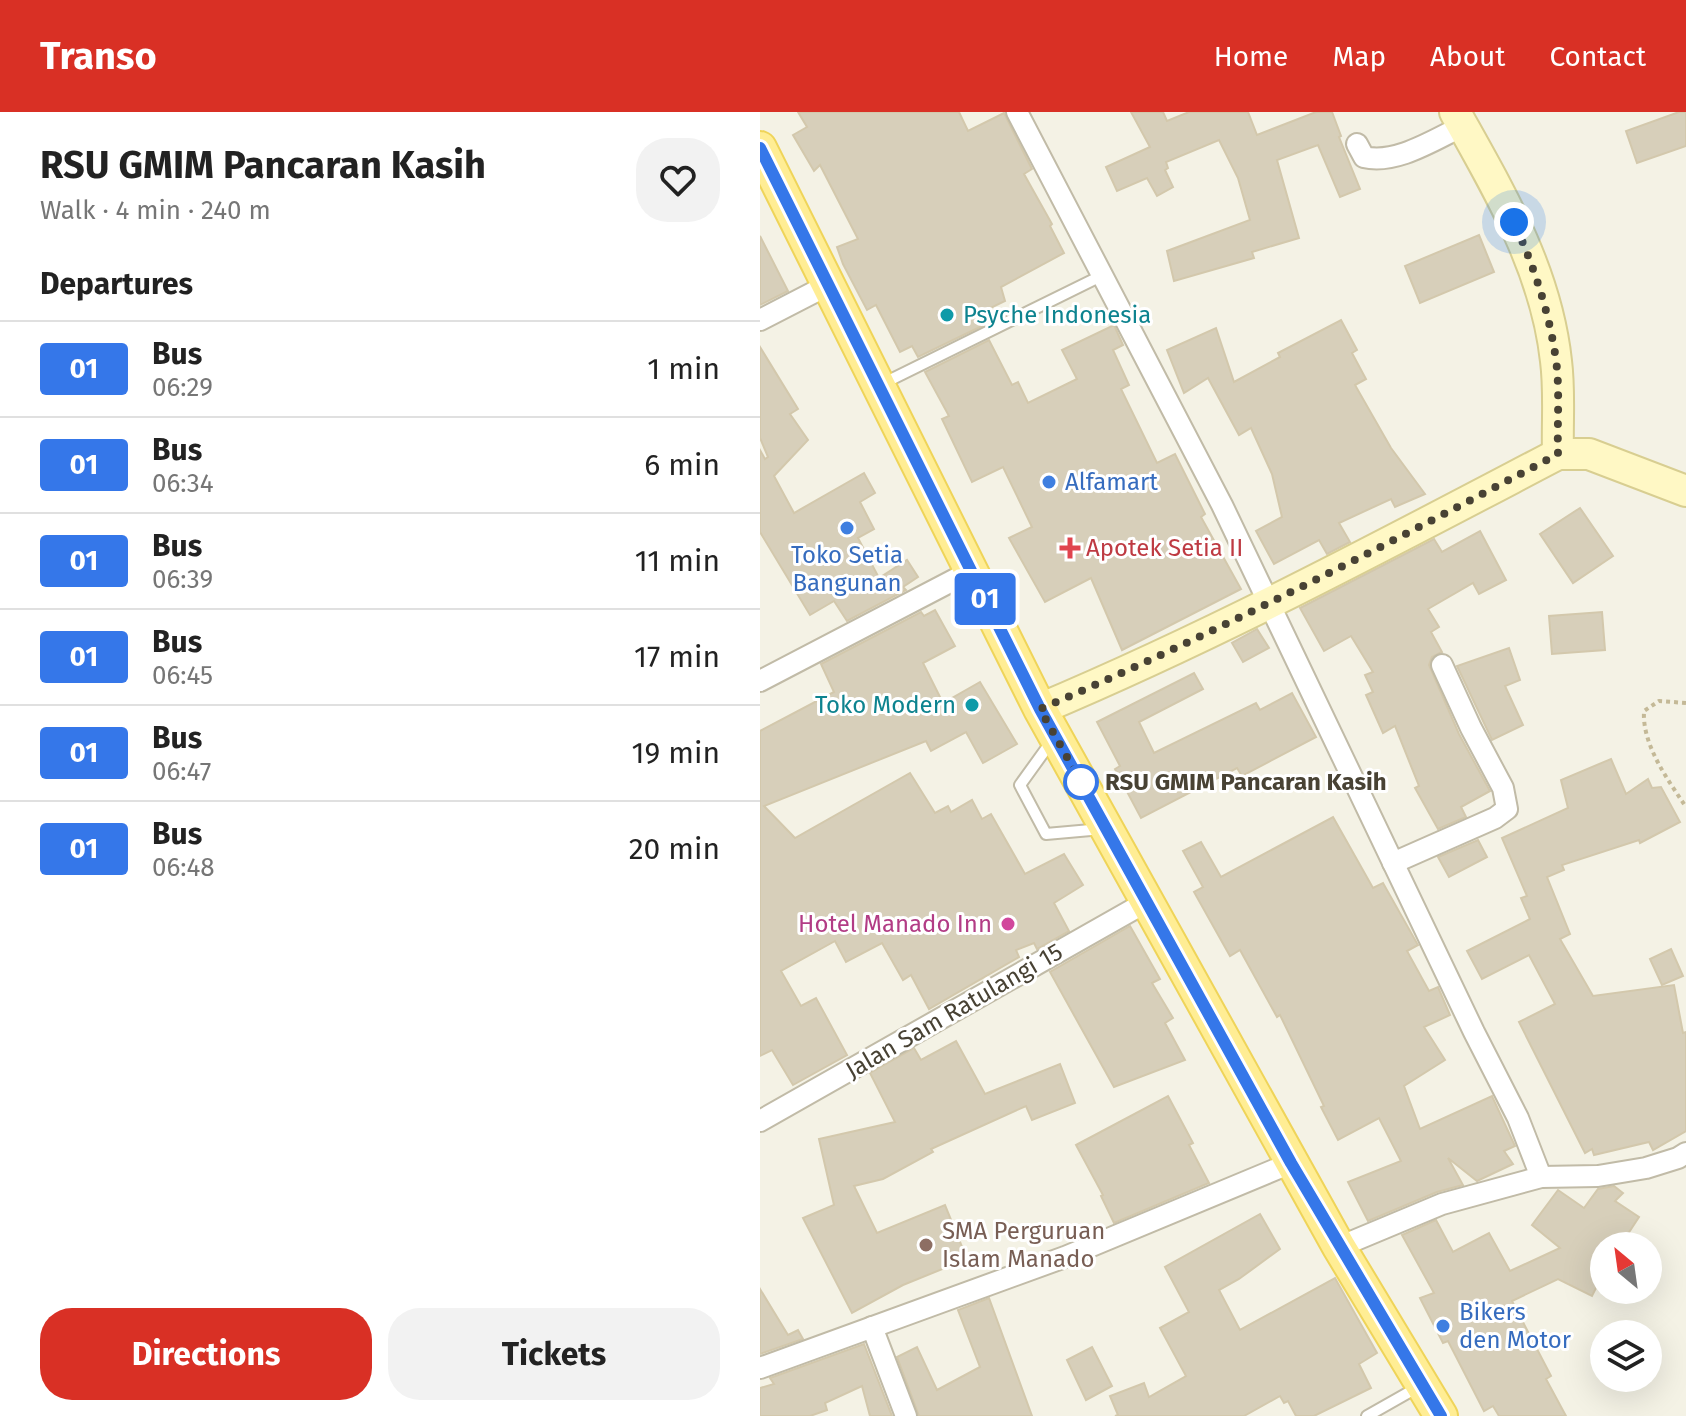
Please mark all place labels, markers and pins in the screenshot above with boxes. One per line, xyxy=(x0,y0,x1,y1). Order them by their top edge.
place label: Psyche Indonesia xyxy=(963,301,1151,329)
marker: Psyche Indonesia xyxy=(938,306,956,324)
place label: Alfamart xyxy=(1065,468,1158,496)
marker: Alfamart xyxy=(1040,473,1058,491)
marker: Toko Setia Bangunan xyxy=(838,519,856,537)
place label: Apotek Setia II xyxy=(1086,534,1243,562)
marker: Apotek Setia II xyxy=(1061,539,1079,557)
place label: Toko Setia Bangunan xyxy=(791,541,903,597)
place label: Toko Modern xyxy=(815,691,956,719)
marker: Toko Modern xyxy=(963,696,981,714)
marker: RSU GMIM Pancaran Kasih xyxy=(1064,765,1098,799)
place label: RSU GMIM Pancaran Kasih xyxy=(1105,768,1387,796)
place label: Hotel Manado Inn xyxy=(798,910,992,938)
marker: Hotel Manado Inn xyxy=(999,915,1017,933)
place label: SMA Perguruan Islam Manado xyxy=(942,1217,1105,1273)
marker: SMA Perguruan Islam Manado xyxy=(917,1236,935,1254)
place label: Bikers den Motor xyxy=(1459,1298,1572,1354)
marker: Bikers den Motor xyxy=(1434,1317,1452,1335)

